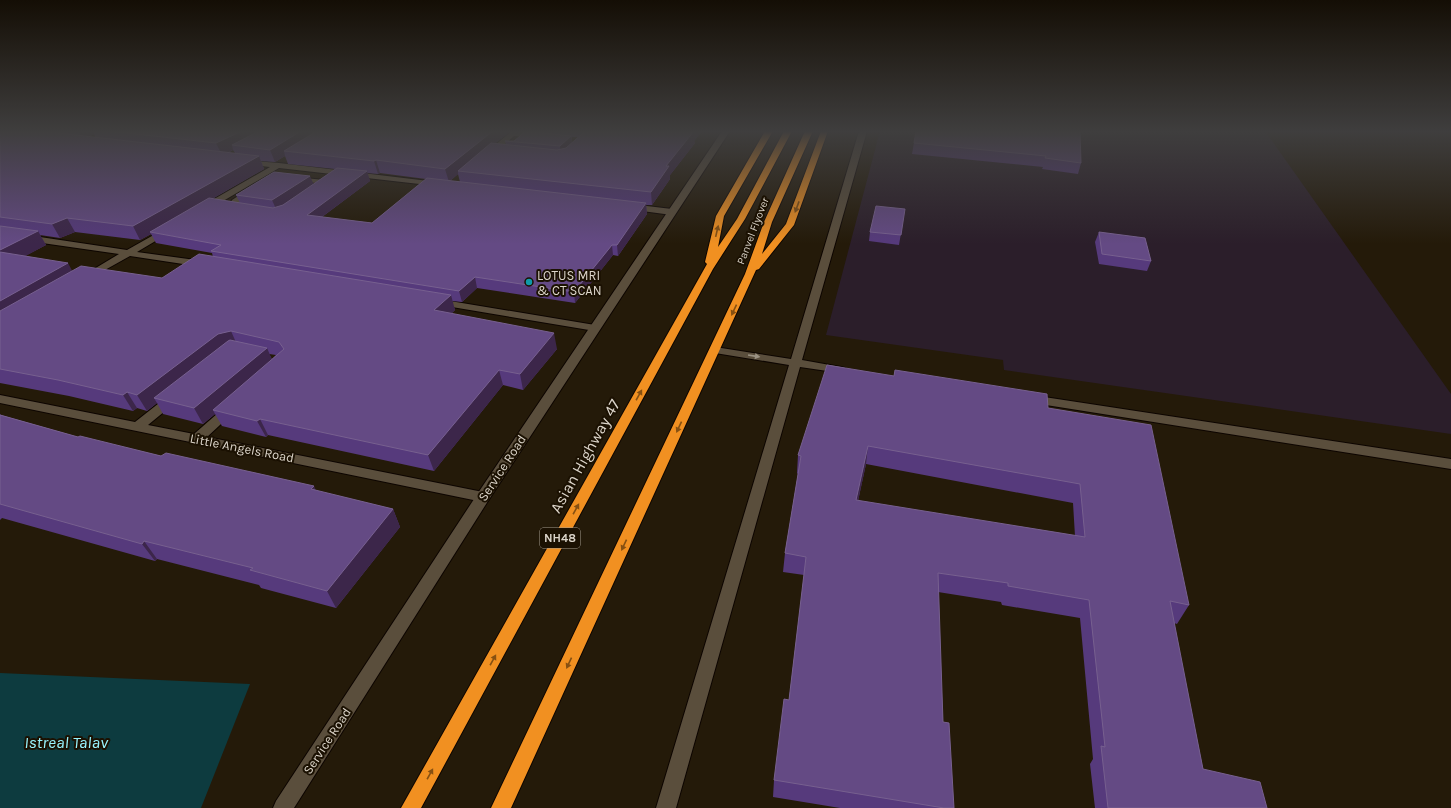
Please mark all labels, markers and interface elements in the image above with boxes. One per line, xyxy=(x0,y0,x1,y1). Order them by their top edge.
street label: Panvel Flyover xyxy=(734,196,772,266)
one-way arrow xyxy=(793,201,799,213)
one-way arrow xyxy=(714,224,720,236)
place label: LOTUS MRI & CT SCAN xyxy=(537,268,602,298)
marker: LOTUS MRI & CT SCAN xyxy=(524,277,534,287)
one-way arrow xyxy=(731,304,737,315)
one-way arrow xyxy=(748,353,760,359)
one-way arrow xyxy=(635,390,642,401)
street label: Asian Highway 47 xyxy=(546,395,624,516)
one-way arrow xyxy=(676,422,682,433)
street label: Little Angels Road xyxy=(189,431,295,465)
street label: Service Road xyxy=(475,432,529,504)
one-way arrow xyxy=(572,503,579,515)
road number: NH48 xyxy=(540,528,580,548)
one-way arrow xyxy=(621,539,627,551)
one-way arrow xyxy=(490,654,496,666)
one-way arrow xyxy=(566,657,572,669)
street label: Service Road xyxy=(300,705,354,777)
water label: Istreal Talav xyxy=(24,732,109,752)
one-way arrow xyxy=(427,768,434,780)

